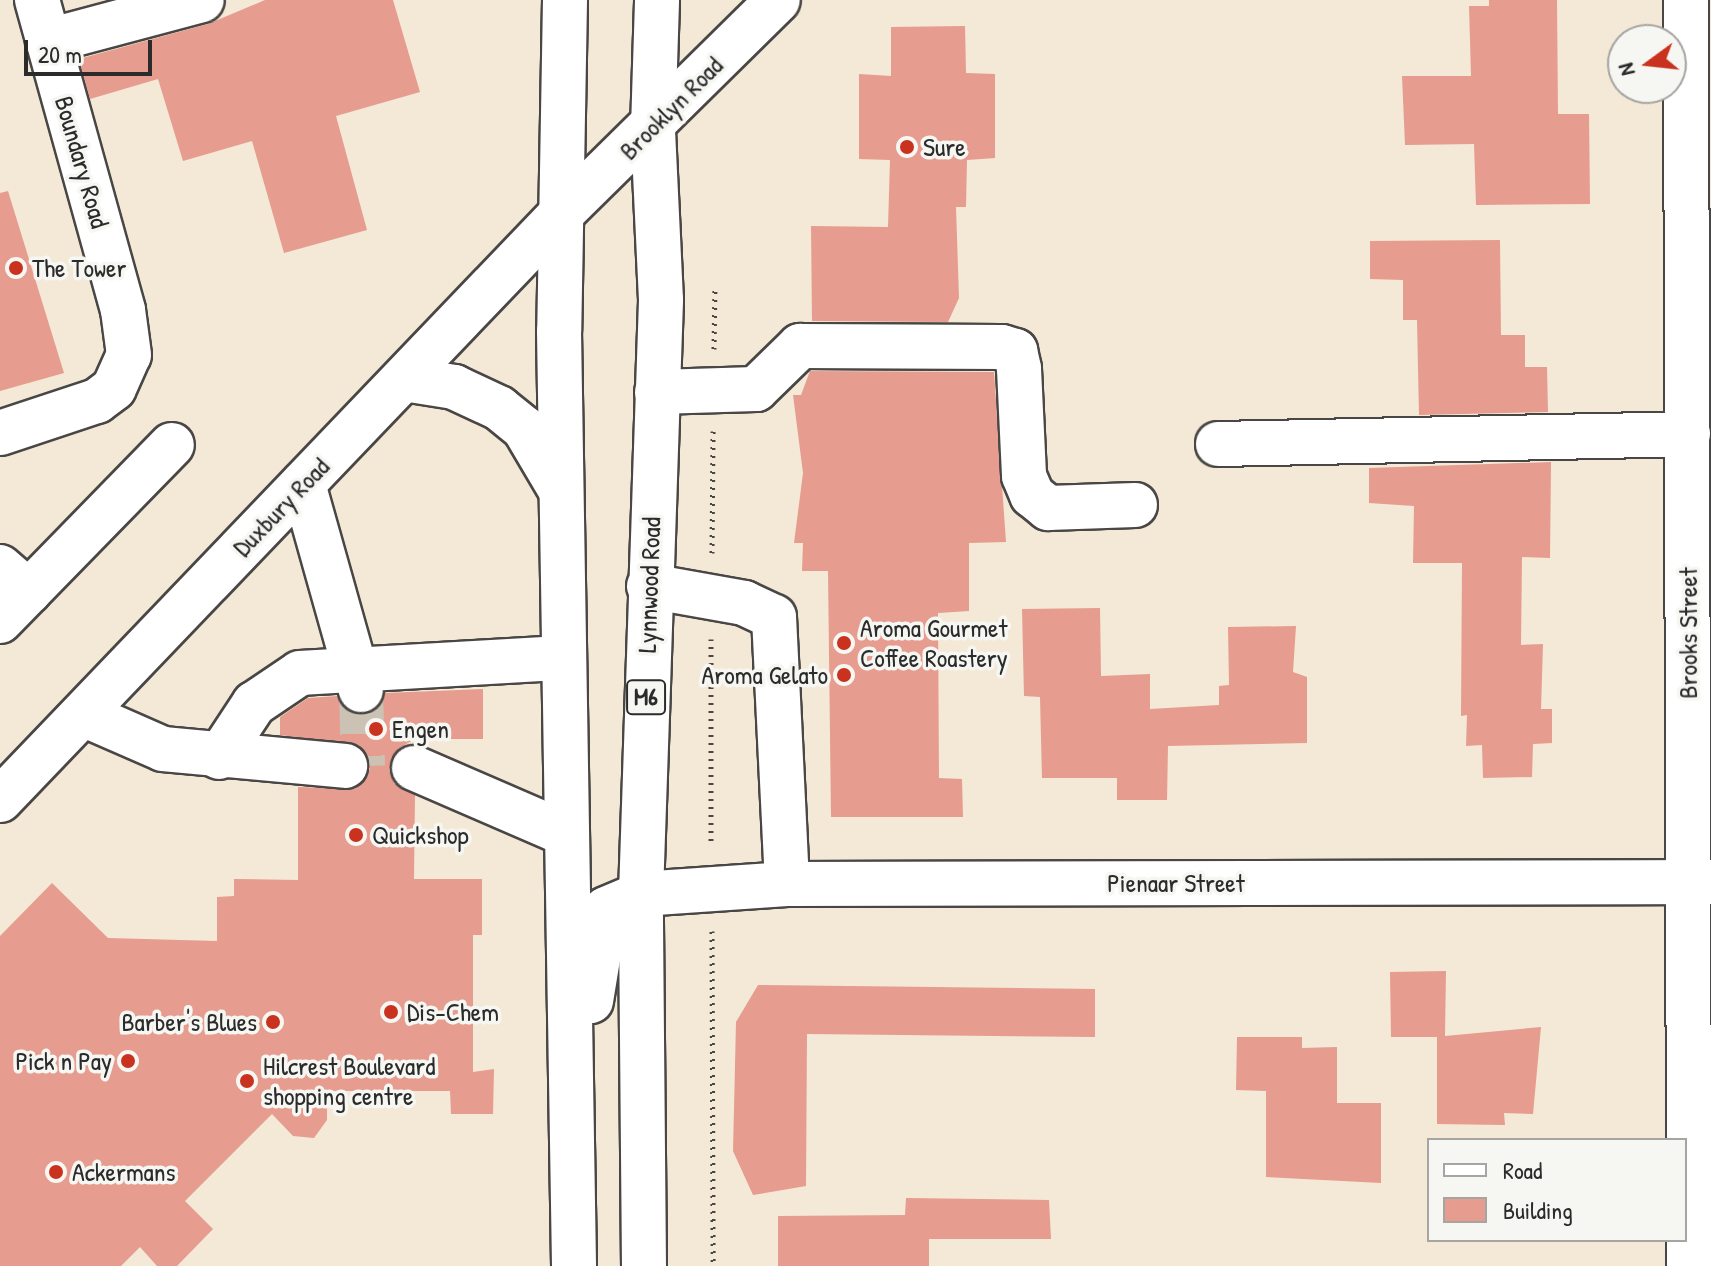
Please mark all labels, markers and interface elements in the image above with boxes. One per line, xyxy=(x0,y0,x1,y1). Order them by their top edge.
scale bar xyxy=(28,24,156,74)
north arrow xyxy=(1607,24,1687,104)
text: 20 m xyxy=(38,38,82,70)
street label: Brooklyn Road xyxy=(613,50,729,166)
text: N xyxy=(1610,60,1642,79)
street label: Boundary Road xyxy=(48,92,116,232)
place label: Sure xyxy=(923,131,966,163)
marker: Sure xyxy=(898,138,916,156)
place label: The Tower xyxy=(32,252,126,284)
marker: The Tower xyxy=(7,259,25,277)
street label: Duxbury Road xyxy=(226,451,336,563)
street label: Lynnwood Road xyxy=(631,517,667,653)
street label: Brooks Street xyxy=(1672,567,1704,699)
place label: Aroma Gourmet Coffee Roastery xyxy=(860,612,1008,674)
marker: Aroma Gourmet Coffee Roastery xyxy=(835,634,853,652)
place label: Aroma Gelato xyxy=(702,659,828,691)
marker: Aroma Gelato xyxy=(835,666,853,684)
road number: M6 xyxy=(626,677,666,717)
place label: Engen xyxy=(392,713,449,745)
marker: Engen xyxy=(367,720,385,738)
place label: Quickshop xyxy=(372,819,469,851)
marker: Quickshop xyxy=(347,826,365,844)
street label: Pienaar Street xyxy=(1107,867,1245,899)
place label: Dis-Chem xyxy=(407,996,499,1028)
marker: Dis-Chem xyxy=(382,1003,400,1021)
place label: Barber's Blues xyxy=(121,1006,257,1038)
marker: Barber's Blues xyxy=(264,1013,282,1031)
place label: Pick n Pay xyxy=(15,1045,112,1077)
place label: Hilcrest Boulevard shopping centre xyxy=(263,1050,435,1112)
marker: Pick n Pay xyxy=(119,1052,137,1070)
marker: Hilcrest Boulevard shopping centre xyxy=(238,1072,256,1090)
legend xyxy=(1427,1138,1687,1242)
text: Road xyxy=(1503,1154,1542,1186)
place label: Ackermans xyxy=(72,1156,176,1188)
marker: Ackermans xyxy=(47,1163,65,1181)
text: Building xyxy=(1503,1194,1573,1226)

